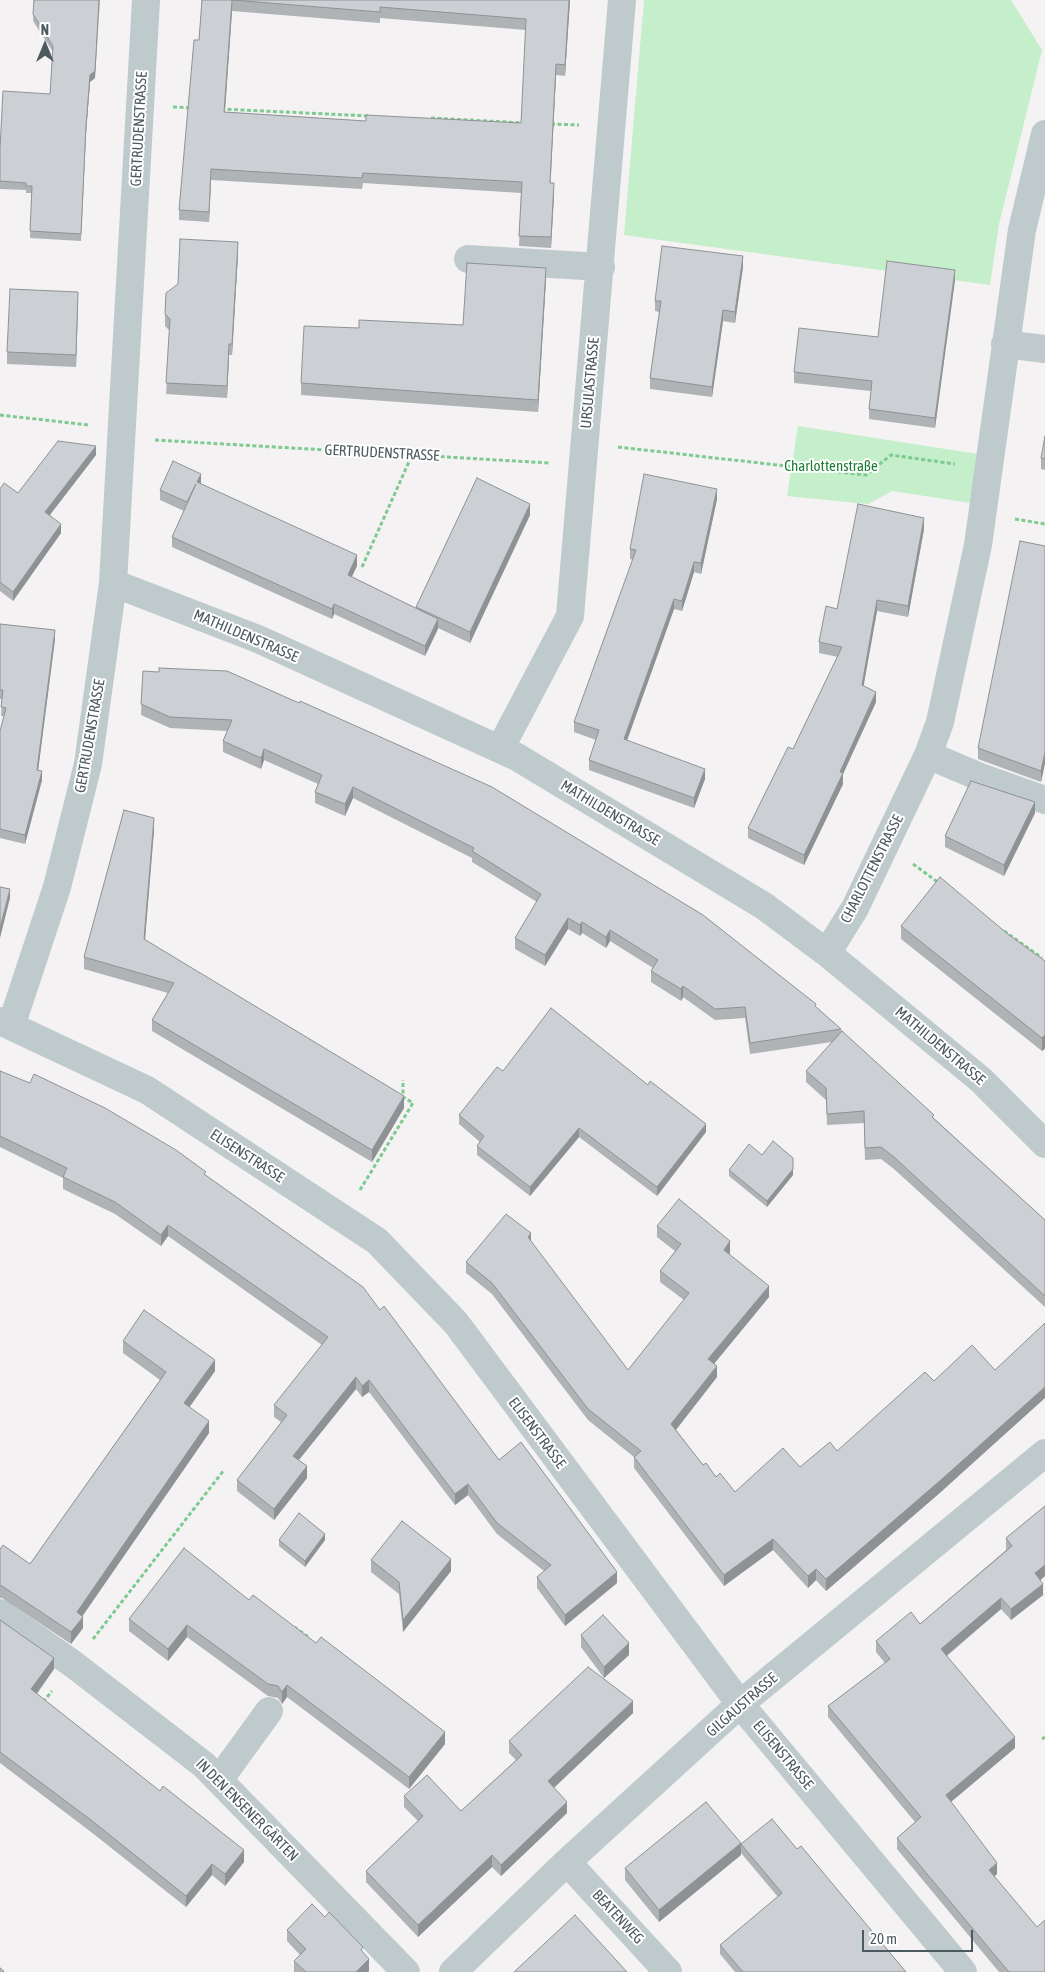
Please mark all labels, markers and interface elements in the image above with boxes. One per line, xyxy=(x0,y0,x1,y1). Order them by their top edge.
north arrow xyxy=(20,20,70,70)
text: N xyxy=(41,22,49,38)
street label: GERTRUDENSTRASSE xyxy=(127,71,151,187)
street label: URSULASTRASSE xyxy=(577,337,603,429)
street label: GERTRUDENSTRASSE xyxy=(324,441,440,465)
park label: Charlottenstraße xyxy=(784,457,878,475)
street label: MATHILDENSTRASSE xyxy=(191,606,301,666)
street label: GERTRUDENSTRASSE xyxy=(71,678,109,794)
street label: MATHILDENSTRASSE xyxy=(557,776,663,850)
street label: CHARLOTTENSTRASSE xyxy=(837,812,907,926)
street label: MATHILDENSTRASSE xyxy=(891,1003,989,1089)
street label: ELISENSTRASSE xyxy=(207,1125,287,1187)
street label: ELISENSTRASSE xyxy=(504,1394,570,1472)
street label: GILGAUSTRASSE xyxy=(703,1669,781,1741)
street label: ELISENSTRASSE xyxy=(749,1717,817,1793)
street label: IN DEN ENSENER GÄRTEN xyxy=(192,1755,302,1865)
street label: BEATENWEG xyxy=(588,1886,648,1948)
scale bar xyxy=(865,1920,976,1952)
text: 20 m xyxy=(870,1930,897,1947)

